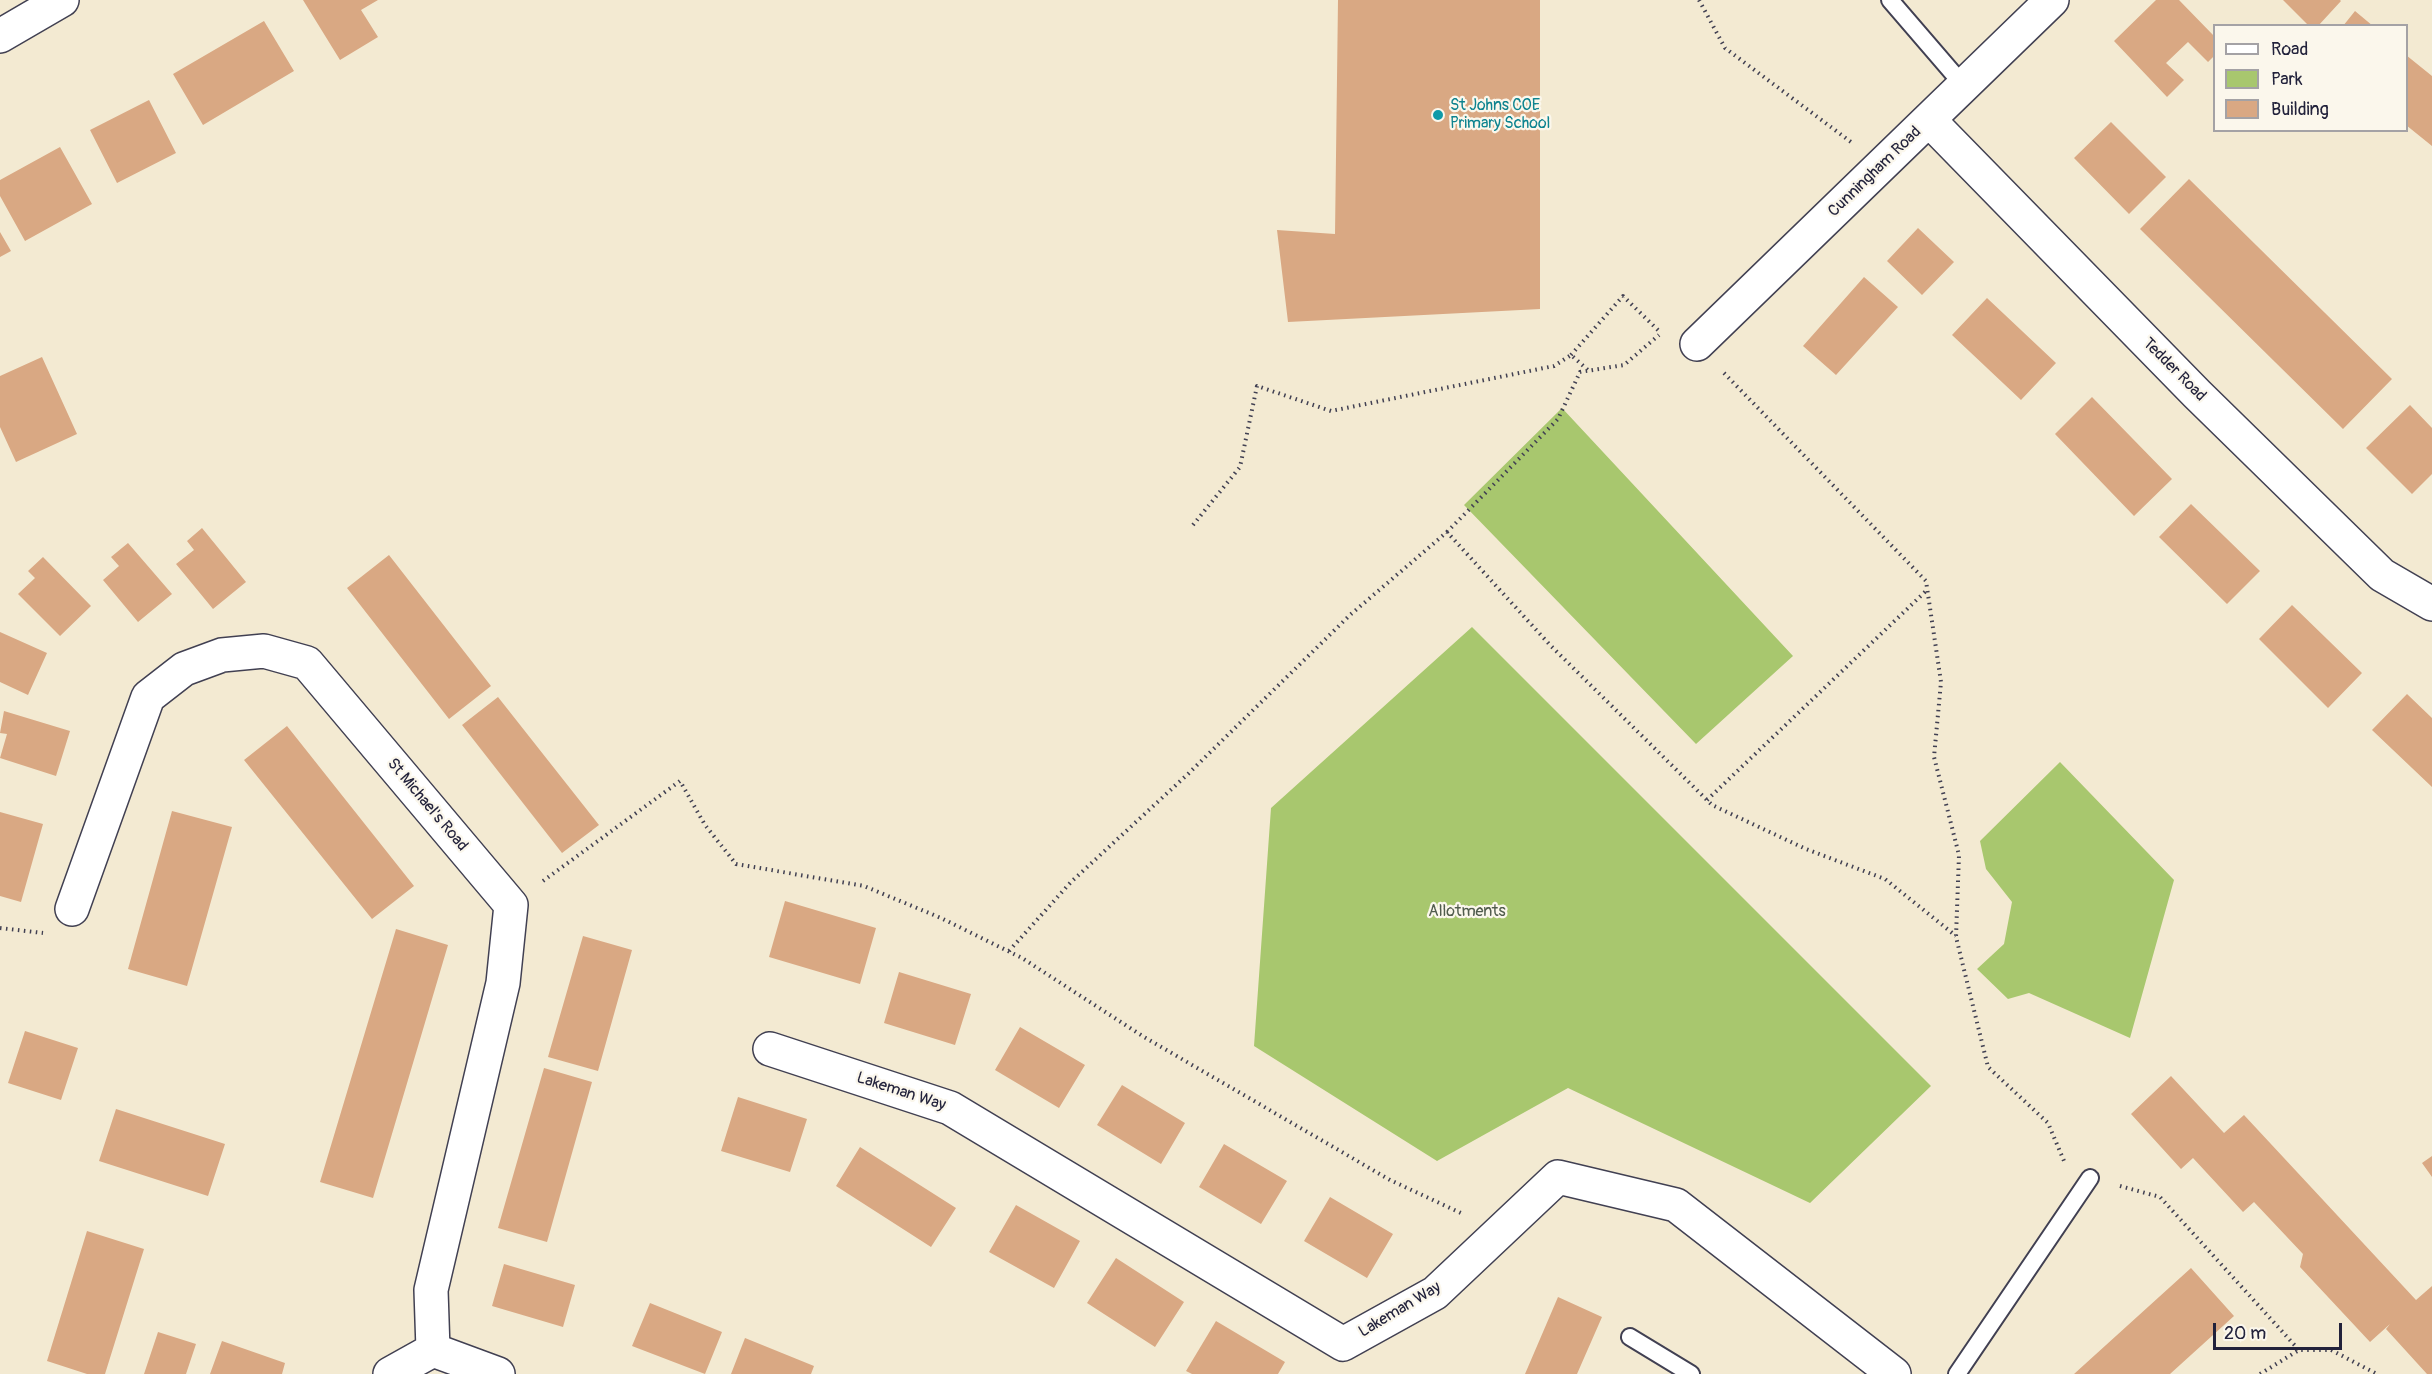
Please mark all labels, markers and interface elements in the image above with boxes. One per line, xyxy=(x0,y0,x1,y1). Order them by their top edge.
legend xyxy=(2213,24,2408,132)
text: Road xyxy=(2271,38,2308,61)
text: Park xyxy=(2271,68,2303,91)
place label: St Johns COE Primary School xyxy=(1450,96,1550,134)
text: Building xyxy=(2271,98,2329,121)
marker: St Johns COE Primary School xyxy=(1431,108,1445,122)
street label: Cunningham Road xyxy=(1825,123,1925,221)
street label: Tedder Road xyxy=(2138,334,2210,406)
street label: St Michael's Road xyxy=(383,755,471,855)
park label: Allotments xyxy=(1428,902,1506,922)
street label: Lakeman Way xyxy=(854,1069,948,1115)
street label: Lakeman Way xyxy=(1355,1278,1445,1342)
scale bar xyxy=(2216,1311,2345,1349)
text: 20 m xyxy=(2224,1322,2266,1345)

